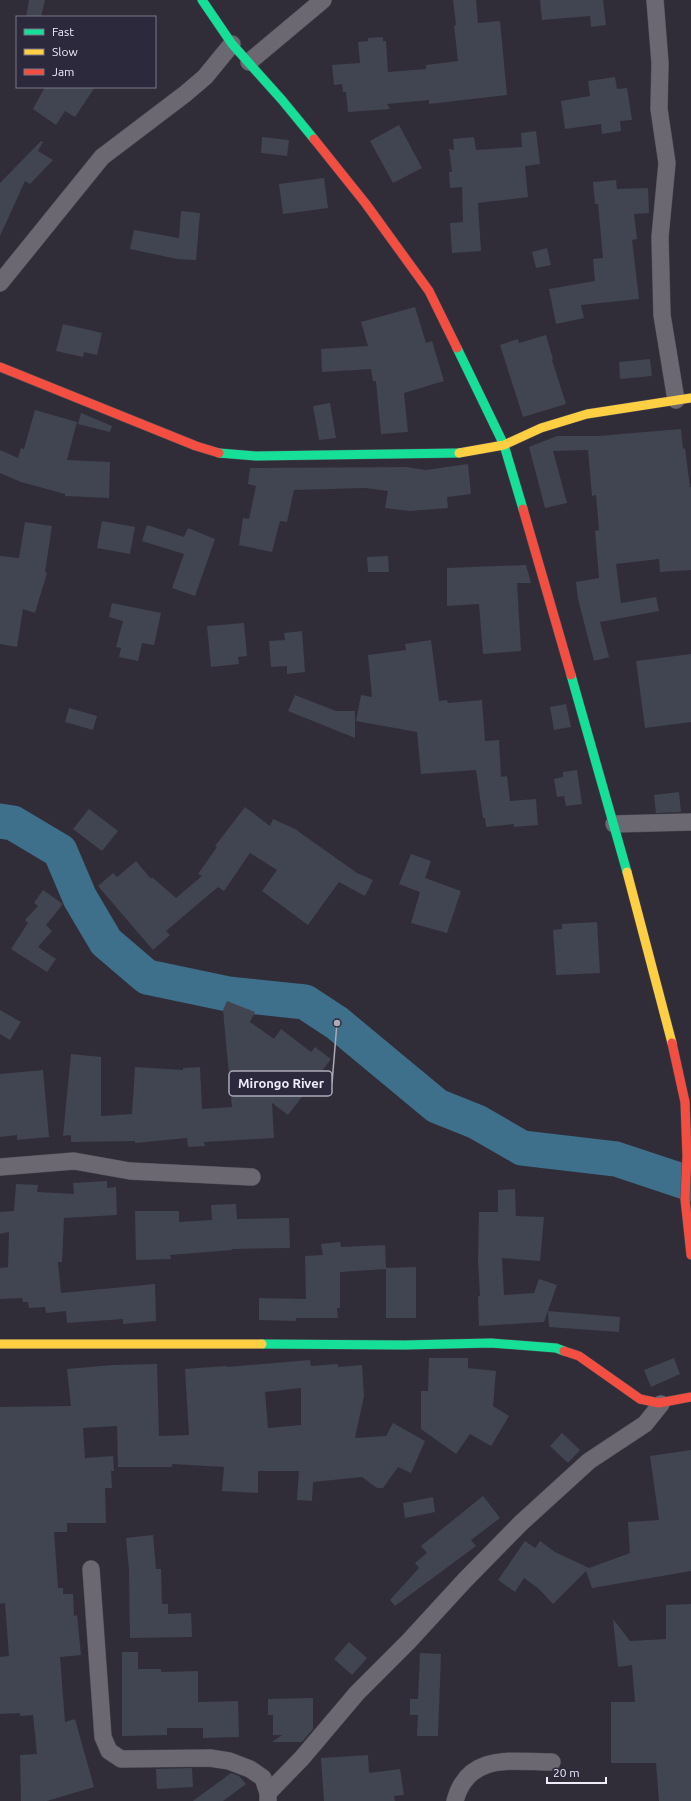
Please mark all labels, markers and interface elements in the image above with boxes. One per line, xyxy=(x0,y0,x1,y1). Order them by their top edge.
legend xyxy=(16,16,156,88)
text: Fast xyxy=(52,25,74,38)
text: Slow xyxy=(52,45,78,58)
text: Jam xyxy=(52,65,74,78)
callout: Mirongo River xyxy=(229,1071,332,1096)
text: Mirongo River xyxy=(238,1076,325,1090)
scale bar xyxy=(547,1759,606,1785)
text: 20 m xyxy=(553,1766,580,1779)

